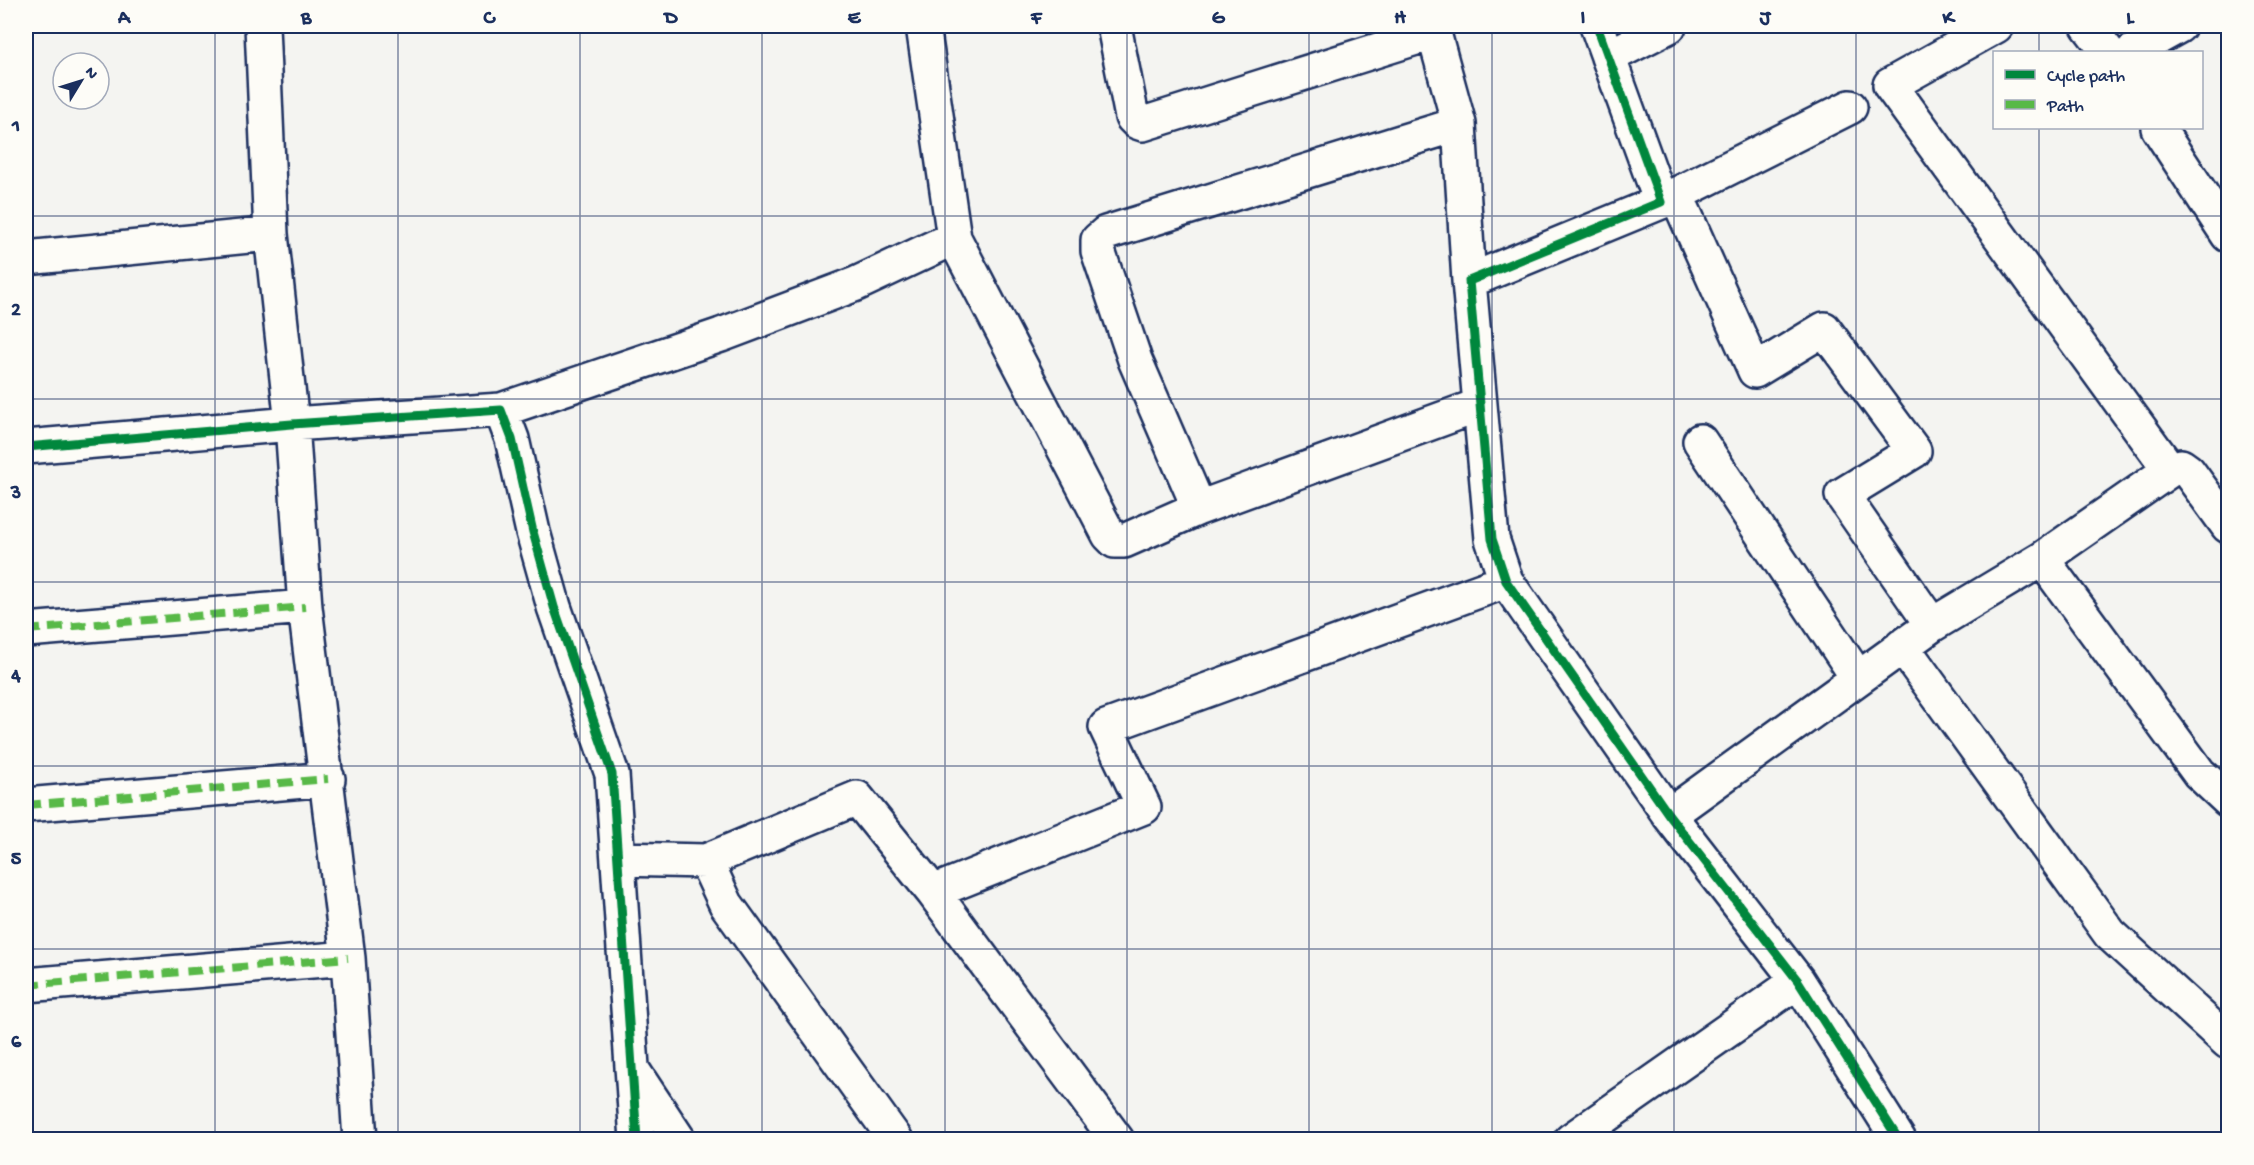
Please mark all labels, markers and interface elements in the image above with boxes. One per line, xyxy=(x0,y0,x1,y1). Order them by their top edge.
text: A xyxy=(117,8,132,31)
text: B xyxy=(300,8,312,31)
text: C xyxy=(483,8,497,31)
text: D xyxy=(662,8,678,31)
text: E xyxy=(848,8,862,31)
text: F xyxy=(1030,8,1043,31)
text: G xyxy=(1212,8,1226,31)
text: H xyxy=(1394,8,1406,31)
text: I xyxy=(1581,8,1586,31)
text: J xyxy=(1759,8,1772,31)
text: K xyxy=(1941,8,1956,31)
text: L xyxy=(2126,8,2135,31)
north arrow xyxy=(51,51,111,111)
legend xyxy=(1993,51,2203,129)
text: N xyxy=(79,64,101,84)
text: Cycle path xyxy=(2047,67,2125,88)
text: Path xyxy=(2046,97,2084,118)
text: 1 xyxy=(11,116,20,139)
text: 2 xyxy=(11,300,21,323)
text: 3 xyxy=(10,483,21,506)
text: 4 xyxy=(10,666,21,689)
text: 5 xyxy=(11,849,22,872)
text: 6 xyxy=(11,1032,22,1055)

